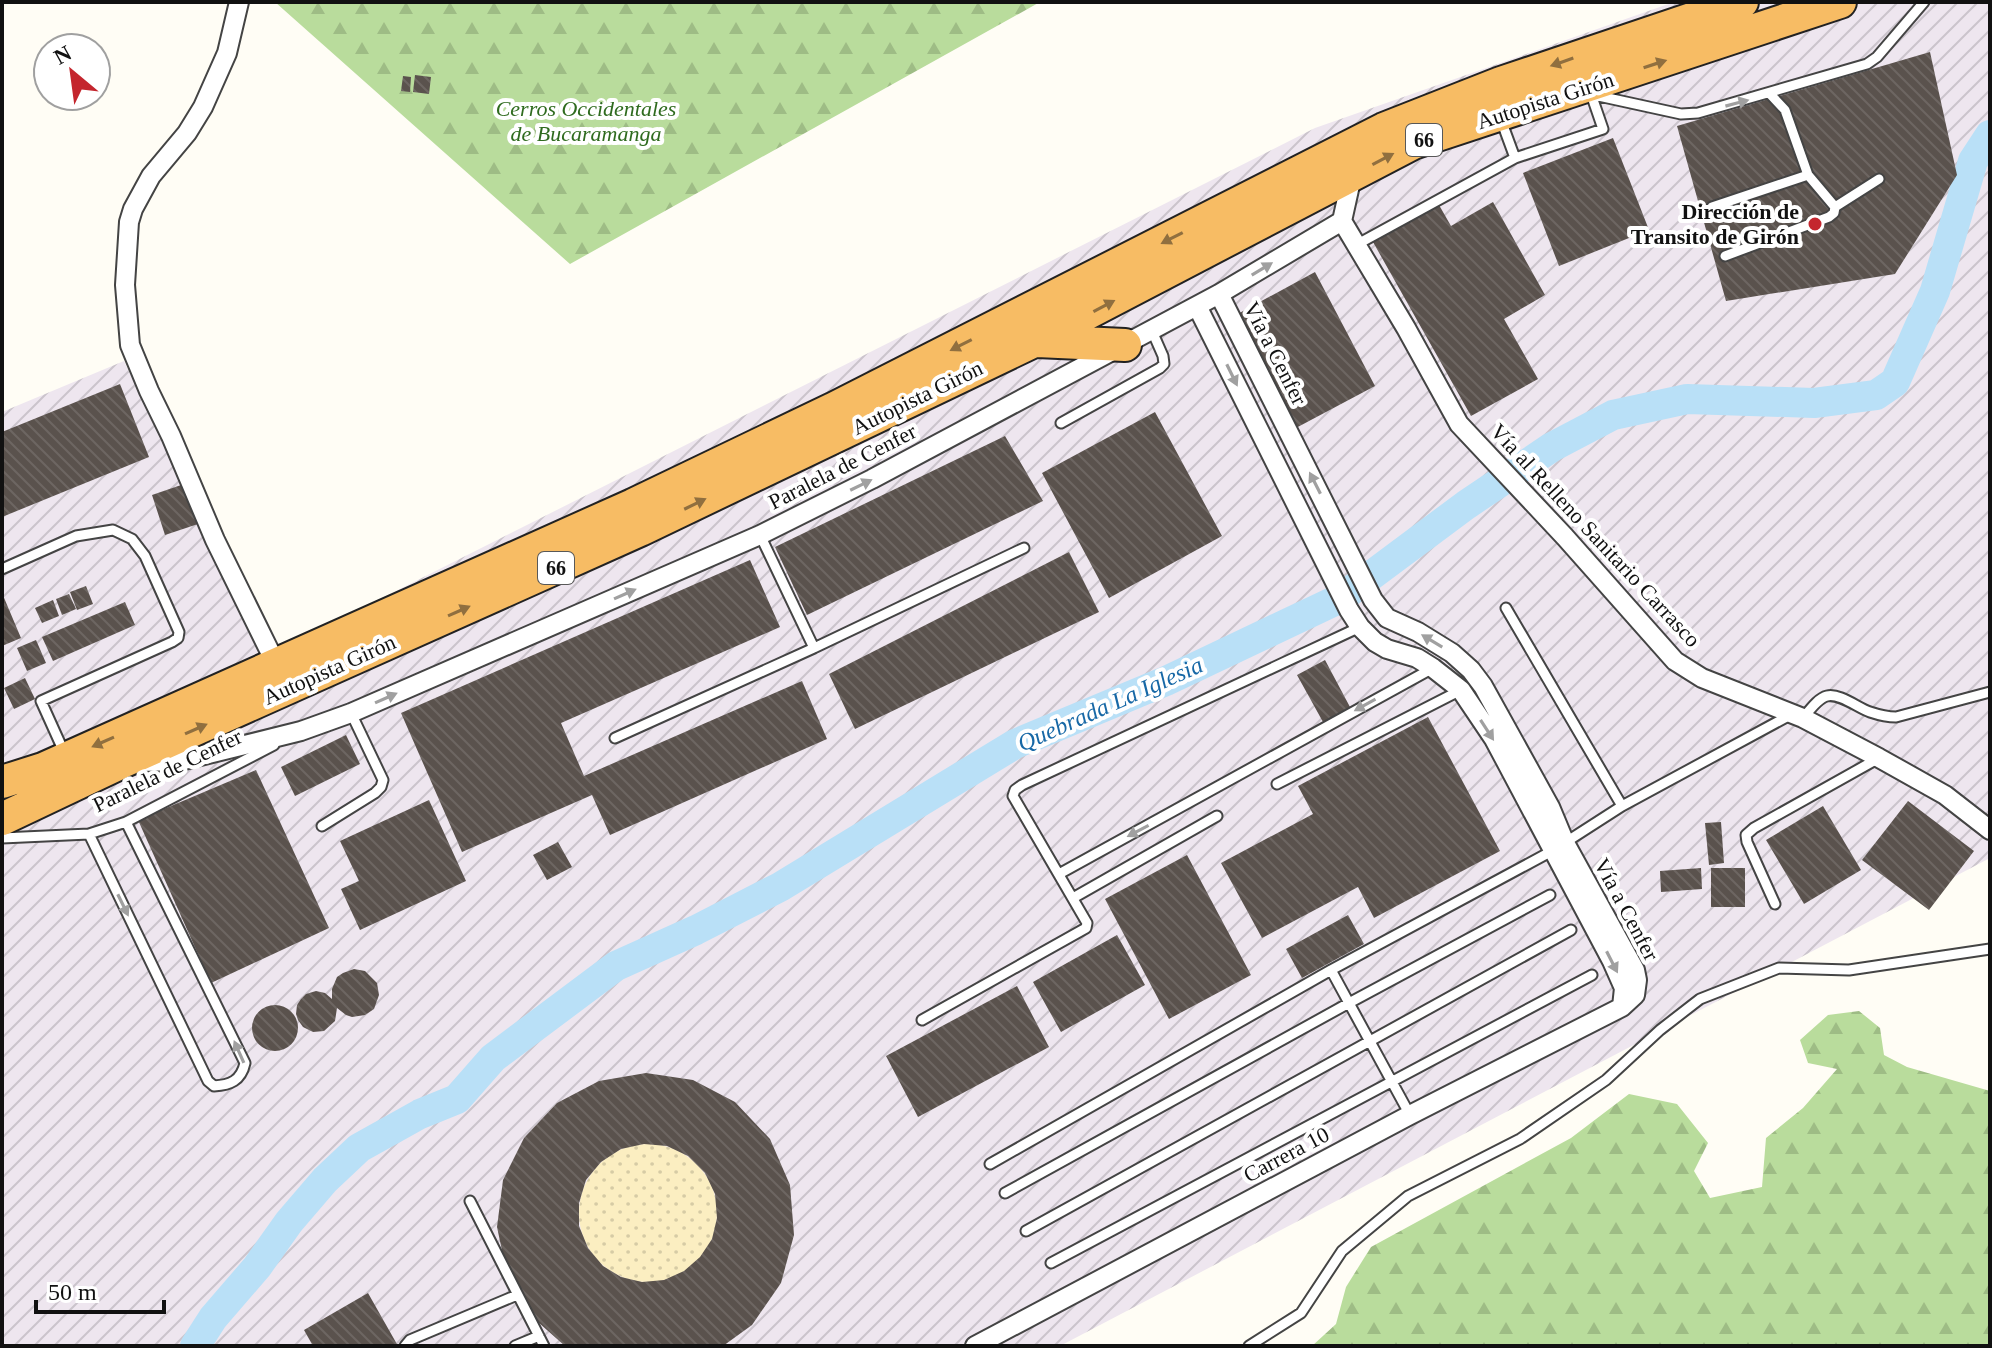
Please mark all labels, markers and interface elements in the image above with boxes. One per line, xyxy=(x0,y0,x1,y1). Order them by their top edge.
north arrow xyxy=(32,32,112,112)
text: N xyxy=(50,40,76,70)
one-way arrow xyxy=(1550,57,1574,69)
one-way arrow xyxy=(1643,57,1667,69)
street label: Autopista Girón xyxy=(1474,67,1617,134)
park label: Cerros Occidentales de Bucaramanga xyxy=(496,96,676,146)
one-way arrow xyxy=(1724,96,1749,108)
road number: 66 xyxy=(1406,124,1442,156)
one-way arrow xyxy=(1372,152,1395,165)
place label: Dirección de Transito de Girón xyxy=(1631,199,1799,249)
marker: Dirección de Transito de Girón xyxy=(1806,215,1824,233)
one-way arrow xyxy=(1161,231,1184,244)
one-way arrow xyxy=(1251,262,1273,276)
street label: Vía a Cenfer xyxy=(1239,297,1313,410)
one-way arrow xyxy=(1092,299,1115,312)
one-way arrow xyxy=(949,339,972,352)
street label: Autopista Girón xyxy=(848,355,987,440)
one-way arrow xyxy=(1225,364,1239,387)
street label: Paralela de Cenfer xyxy=(764,418,921,514)
street label: Vía al Relleno Sanitario Carrasco xyxy=(1486,419,1706,652)
one-way arrow xyxy=(1308,472,1322,495)
one-way arrow xyxy=(849,478,872,491)
one-way arrow xyxy=(684,497,707,511)
road number: 66 xyxy=(538,552,574,584)
one-way arrow xyxy=(613,587,636,600)
one-way arrow xyxy=(447,604,470,618)
street label: Autopista Girón xyxy=(259,629,399,710)
one-way arrow xyxy=(1421,634,1444,648)
water label: Quebrada La Iglesia xyxy=(1013,651,1207,757)
one-way arrow xyxy=(375,691,398,704)
one-way arrow xyxy=(1354,698,1376,712)
one-way arrow xyxy=(1480,720,1495,741)
one-way arrow xyxy=(184,722,207,735)
street label: Paralela de Cenfer xyxy=(89,723,246,817)
one-way arrow xyxy=(91,735,115,749)
one-way arrow xyxy=(1126,824,1149,838)
street label: Vía a Cenfer xyxy=(1589,854,1664,965)
one-way arrow xyxy=(116,893,130,916)
one-way arrow xyxy=(1606,951,1619,974)
one-way arrow xyxy=(232,1041,245,1064)
street label: Carrera 10 xyxy=(1239,1121,1333,1187)
scale bar xyxy=(36,1264,164,1314)
text: 50 m xyxy=(48,1279,97,1305)

